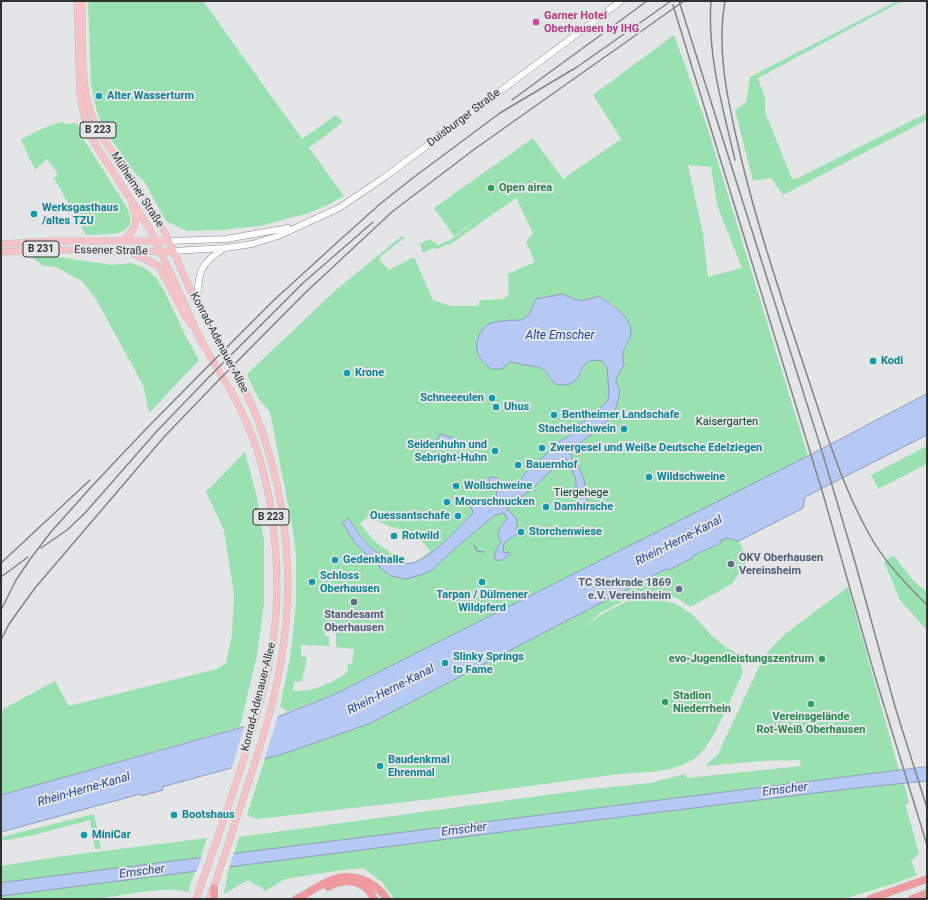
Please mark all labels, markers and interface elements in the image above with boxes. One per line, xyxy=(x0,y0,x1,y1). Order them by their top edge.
place label: Garner Hotel Oberhausen by IHG xyxy=(544,9,639,35)
marker: Garner Hotel Oberhausen by IHG xyxy=(531,17,541,27)
street label: Duisburger Straße xyxy=(425,86,503,150)
place label: Alter Wasserturm xyxy=(107,89,194,103)
marker: Alter Wasserturm xyxy=(94,91,104,101)
road number: B 223 xyxy=(80,122,116,138)
street label: Mülheimer Straße xyxy=(108,150,166,230)
place label: Open airea xyxy=(499,181,552,195)
marker: Open airea xyxy=(486,183,496,193)
place label: Werksgasthaus /altes TZU xyxy=(42,201,118,227)
marker: Werksgasthaus /altes TZU xyxy=(29,209,39,219)
road number: B 231 xyxy=(23,241,59,257)
street label: Essener Straße xyxy=(74,244,148,258)
street label: Konrad-Adenauer-Allee xyxy=(187,290,251,396)
water label: Alte Emscher xyxy=(526,329,594,343)
place label: Kodi xyxy=(881,354,903,368)
marker: Kodi xyxy=(868,356,878,366)
place label: Krone xyxy=(355,366,384,380)
marker: Krone xyxy=(342,368,352,378)
place label: Schneeeulen xyxy=(420,391,484,405)
marker: Schneeeulen xyxy=(487,393,497,403)
place label: Uhus xyxy=(504,400,529,414)
marker: Uhus xyxy=(491,402,501,412)
place label: Bentheimer Landschafe xyxy=(562,408,679,422)
marker: Bentheimer Landschafe xyxy=(549,410,559,420)
park label: Kaisergarten xyxy=(696,415,758,429)
place label: Stachelschwein xyxy=(538,422,616,436)
marker: Stachelschwein xyxy=(619,424,629,434)
place label: Seidenhuhn und Sebright-Huhn xyxy=(407,438,487,464)
place label: Zwergesel und Weiße Deutsche Edelziegen xyxy=(550,441,762,455)
marker: Zwergesel und Weiße Deutsche Edelziegen xyxy=(537,443,547,453)
marker: Seidenhuhn und Sebright-Huhn xyxy=(490,446,500,456)
place label: Bauernhof xyxy=(526,458,578,472)
marker: Bauernhof xyxy=(513,460,523,470)
place label: Wildschweine xyxy=(657,470,725,484)
marker: Wildschweine xyxy=(644,472,654,482)
place label: Wollschweine xyxy=(464,479,532,493)
marker: Wollschweine xyxy=(451,481,461,491)
park label: Tiergehege xyxy=(554,486,608,500)
place label: Moorschnucken xyxy=(455,495,535,509)
marker: Moorschnucken xyxy=(442,497,452,507)
place label: Damhirsche xyxy=(554,500,613,514)
marker: Damhirsche xyxy=(541,502,551,512)
road number: B 223 xyxy=(253,509,289,525)
place label: Ouessantschafe xyxy=(370,509,450,523)
marker: Ouessantschafe xyxy=(453,511,463,521)
water label: Rhein-Herne-Kanal xyxy=(633,513,725,569)
place label: Storchenwiese xyxy=(529,525,602,539)
marker: Storchenwiese xyxy=(516,527,526,537)
place label: Rotwild xyxy=(402,529,439,543)
marker: Rotwild xyxy=(389,531,399,541)
place label: OKV Oberhausen Vereinsheim xyxy=(739,551,823,577)
place label: Gedenkhalle xyxy=(343,553,404,567)
marker: Gedenkhalle xyxy=(330,555,340,565)
marker: OKV Oberhausen Vereinsheim xyxy=(726,559,736,569)
place label: Schloss Oberhausen xyxy=(320,569,380,595)
place label: TC Sterkrade 1869 e.V. Vereinsheim xyxy=(578,576,671,602)
marker: Schloss Oberhausen xyxy=(307,577,317,587)
marker: Tarpan / Dülmener Wildpferd xyxy=(477,577,487,587)
marker: TC Sterkrade 1869 e.V. Vereinsheim xyxy=(674,584,684,594)
place label: Tarpan / Dülmener Wildpferd xyxy=(436,588,528,614)
marker: Standesamt Oberhausen xyxy=(349,597,359,607)
place label: Standesamt Oberhausen xyxy=(324,608,384,634)
street label: Konrad-Adenauer-Allee xyxy=(239,641,279,753)
place label: Slinky Springs to Fame xyxy=(453,650,524,676)
place label: evo-Jugendleistungszentrum xyxy=(669,652,814,666)
marker: evo-Jugendleistungszentrum xyxy=(817,654,827,664)
marker: Slinky Springs to Fame xyxy=(440,658,450,668)
water label: Rhein-Herne-Kanal xyxy=(345,662,437,718)
place label: Stadion Niederrhein xyxy=(673,689,731,715)
marker: Stadion Niederrhein xyxy=(660,697,670,707)
marker: Vereinsgelände Rot-Weiß Oberhausen xyxy=(806,699,816,709)
place label: Vereinsgelände Rot-Weiß Oberhausen xyxy=(756,710,866,736)
place label: Baudenkmal Ehrenmal xyxy=(388,753,450,779)
marker: Baudenkmal Ehrenmal xyxy=(375,761,385,771)
water label: Rhein-Herne-Kanal xyxy=(36,770,132,810)
water label: Emscher xyxy=(762,780,808,800)
place label: Bootshaus xyxy=(182,808,235,822)
marker: Bootshaus xyxy=(169,810,179,820)
water label: Emscher xyxy=(441,820,487,840)
place label: MiniCar xyxy=(92,828,131,842)
marker: MiniCar xyxy=(79,830,89,840)
water label: Emscher xyxy=(119,862,165,882)

